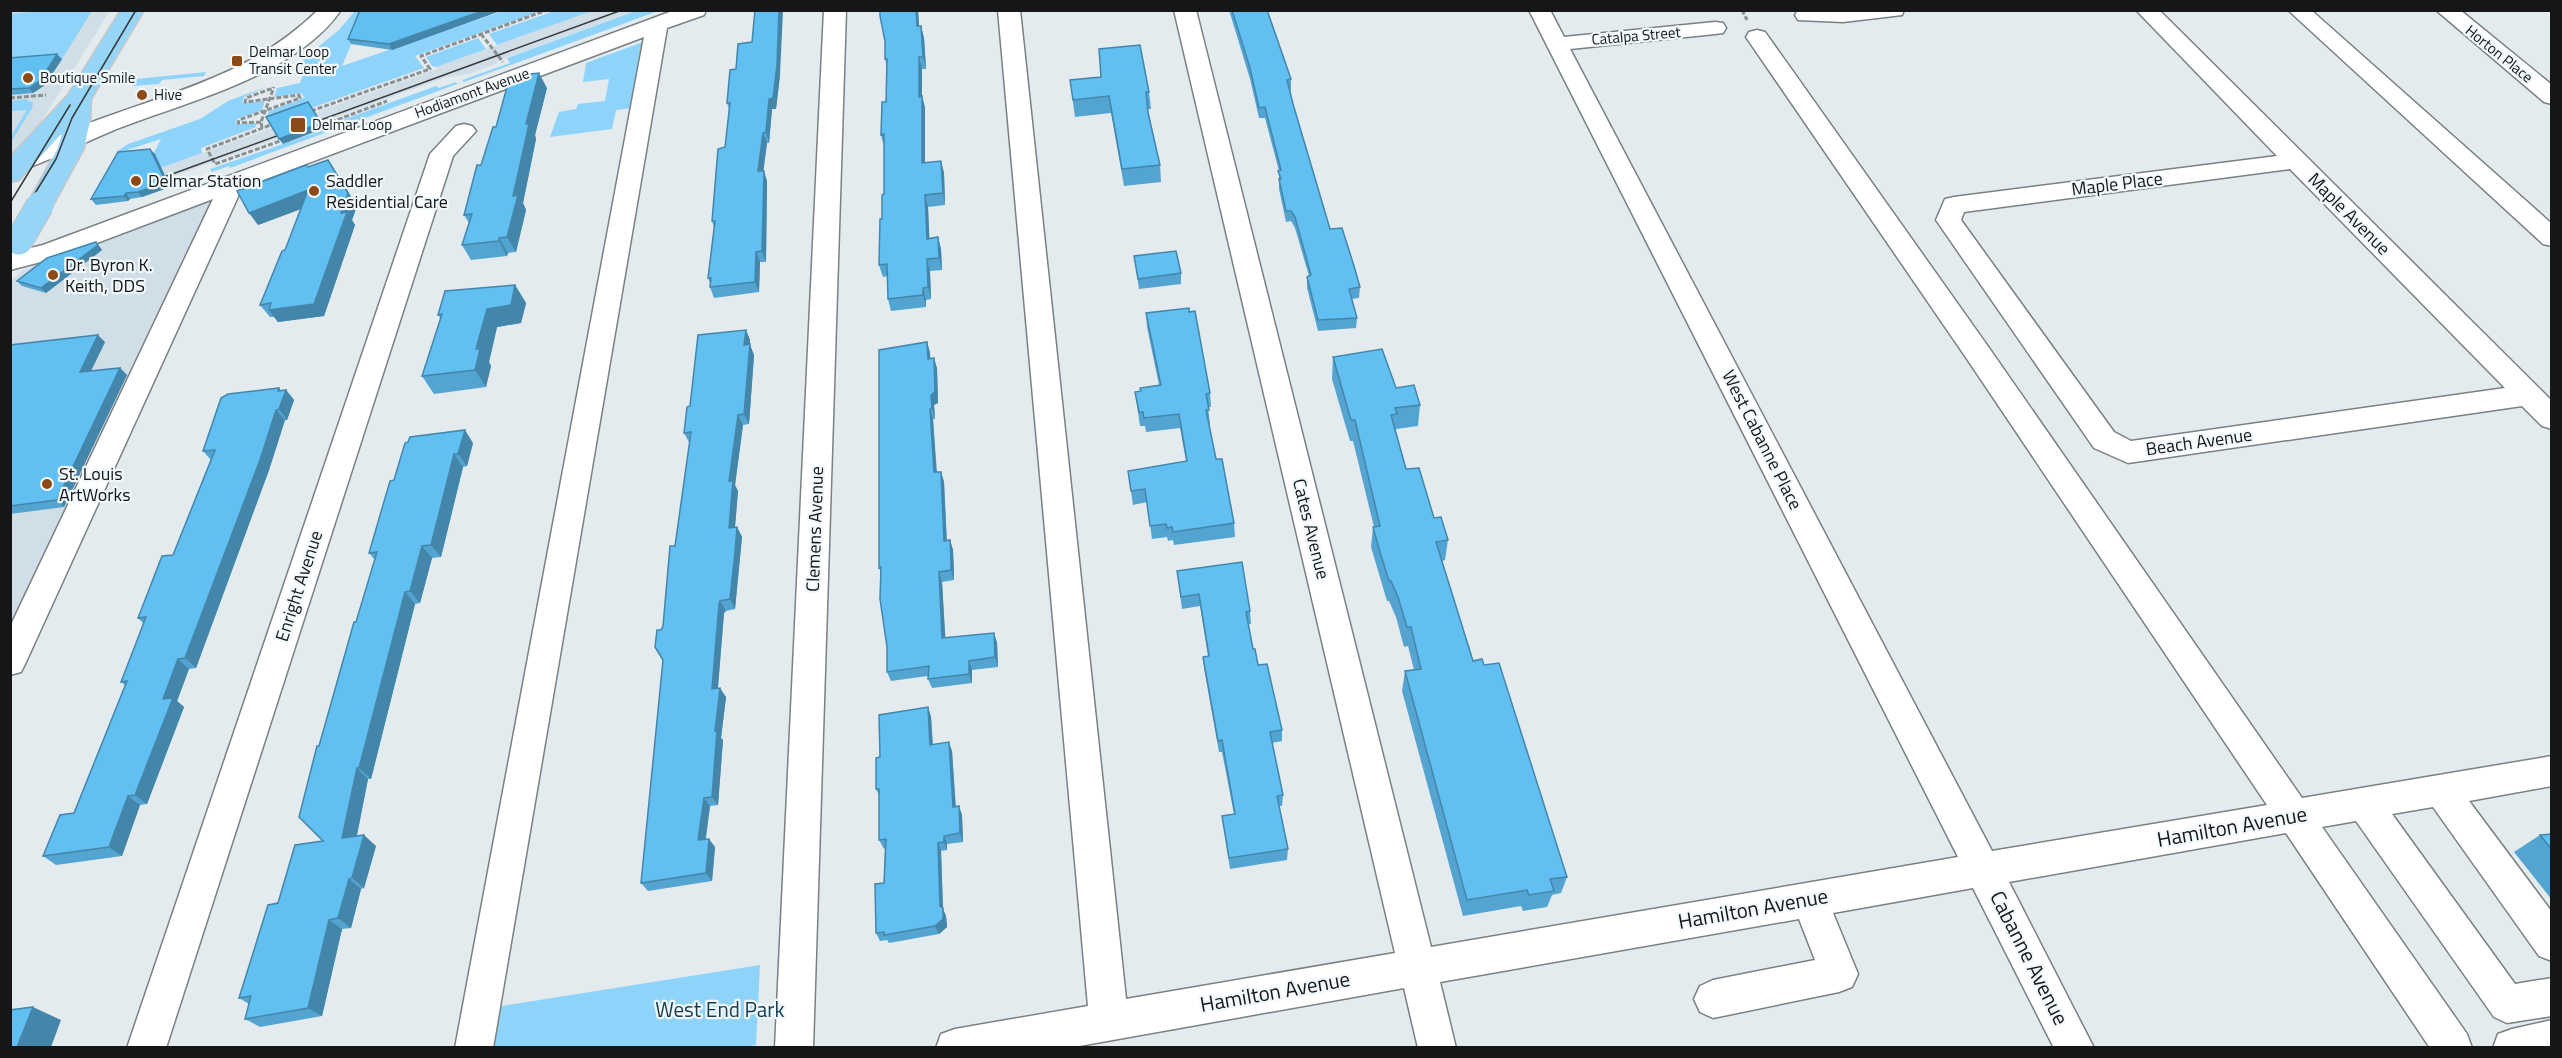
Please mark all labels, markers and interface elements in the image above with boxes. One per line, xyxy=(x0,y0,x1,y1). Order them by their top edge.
street label: Horton Place xyxy=(2460,19,2538,88)
street label: Catalpa Street xyxy=(1590,20,1682,51)
place label: Delmar Loop Transit Center xyxy=(249,40,337,80)
marker: Delmar Loop Transit Center xyxy=(230,54,244,68)
street label: Hodiamont Avenue xyxy=(411,61,532,124)
place label: Boutique Smile xyxy=(40,66,135,89)
marker: Boutique Smile xyxy=(21,71,35,85)
place label: Hive xyxy=(154,83,182,106)
marker: Hive xyxy=(135,88,149,102)
place label: Delmar Loop xyxy=(312,113,392,136)
marker: Delmar Loop xyxy=(289,116,307,134)
street label: Maple Place xyxy=(2070,165,2164,202)
street label: Maple Avenue xyxy=(2302,166,2397,261)
place label: Delmar Station xyxy=(148,167,261,194)
place label: Saddler Residential Care xyxy=(326,167,448,215)
marker: Delmar Station xyxy=(129,174,143,188)
marker: Saddler Residential Care xyxy=(307,184,321,198)
place label: Dr. Byron K. Keith, DDS xyxy=(65,251,153,299)
marker: Dr. Byron K. Keith, DDS xyxy=(46,268,60,282)
street label: West Cabanne Place xyxy=(1716,365,1809,514)
street label: Beach Avenue xyxy=(2144,421,2254,462)
place label: St. Louis ArtWorks xyxy=(59,460,131,508)
street label: Clemens Avenue xyxy=(799,466,830,592)
street label: Cates Avenue xyxy=(1286,476,1337,582)
marker: St. Louis ArtWorks xyxy=(40,477,54,491)
street label: Enright Avenue xyxy=(268,527,329,645)
street label: Hamilton Avenue xyxy=(2154,797,2309,855)
street label: Hamilton Avenue xyxy=(1675,879,1830,937)
street label: Cabanne Avenue xyxy=(1982,885,2078,1030)
street label: Hamilton Avenue xyxy=(1197,962,1352,1020)
park label: West End Park xyxy=(655,993,785,1025)

